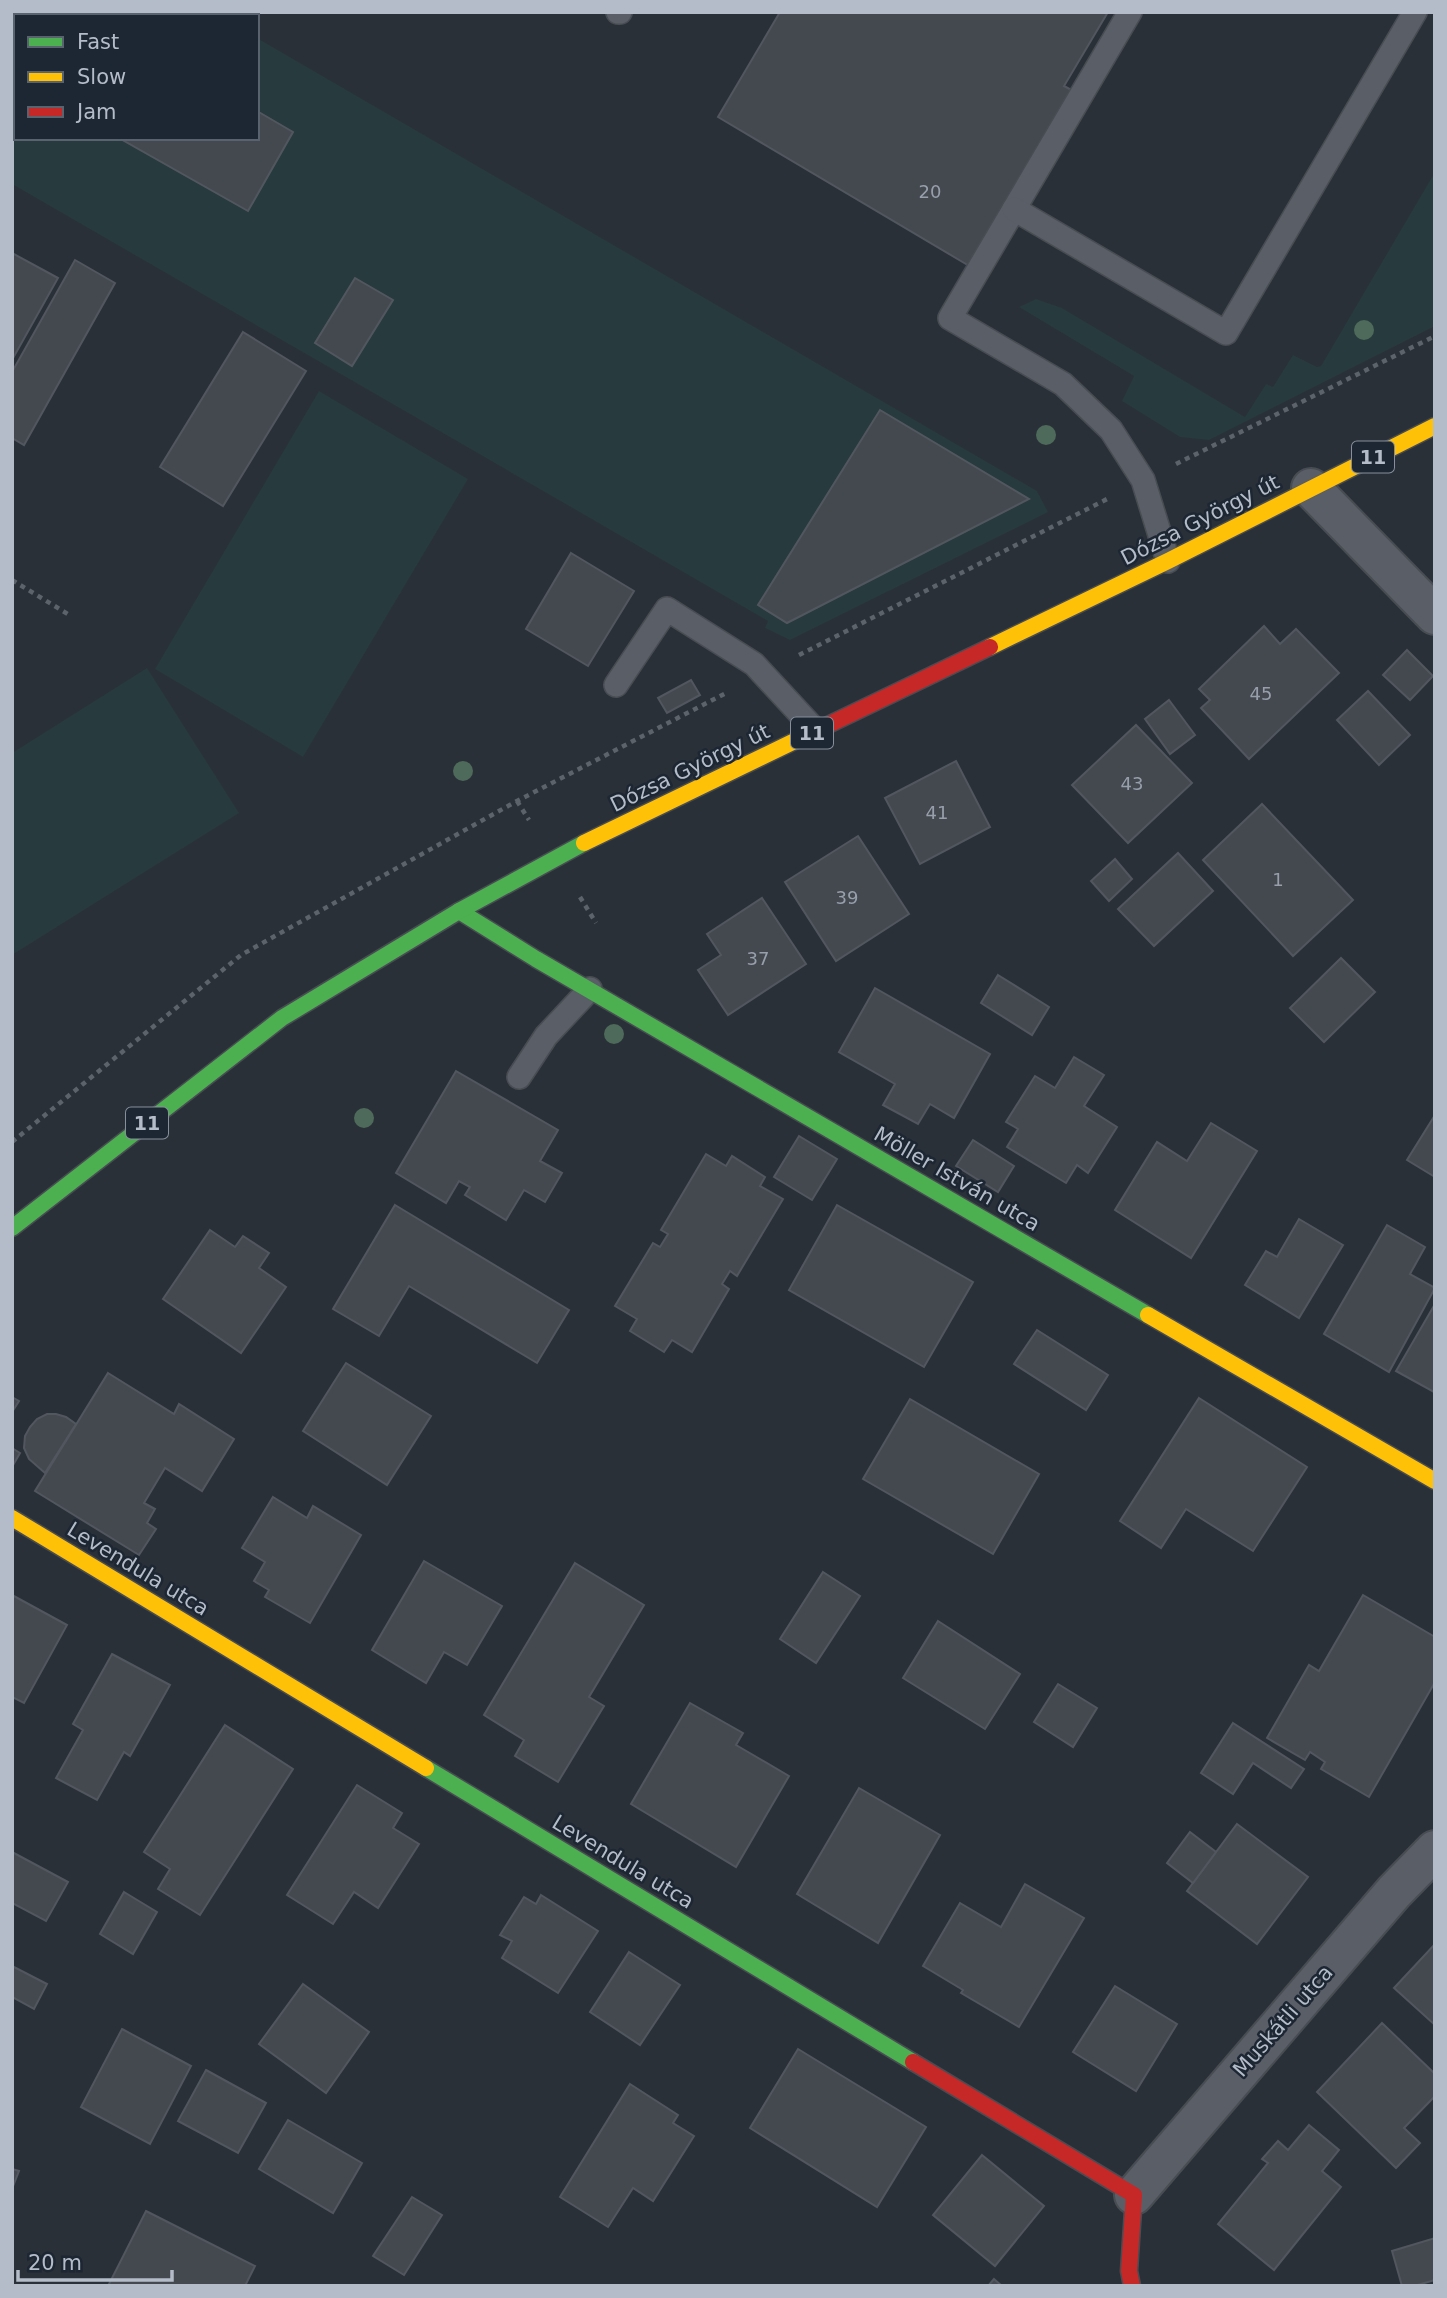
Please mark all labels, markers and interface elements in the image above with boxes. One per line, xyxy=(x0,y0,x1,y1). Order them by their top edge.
legend xyxy=(14,14,259,140)
text: Fast xyxy=(77,30,119,54)
text: Slow xyxy=(77,65,126,89)
text: Jam xyxy=(75,100,117,124)
house number: 20 xyxy=(919,181,941,202)
road number: 11 xyxy=(1352,442,1394,472)
street label: Dózsa György út xyxy=(1117,470,1283,570)
house number: 45 xyxy=(1250,683,1272,704)
road number: 11 xyxy=(791,718,833,748)
street label: Dózsa György út xyxy=(606,719,774,817)
house number: 43 xyxy=(1121,773,1143,794)
house number: 41 xyxy=(926,802,948,823)
house number: 1 xyxy=(1272,869,1284,890)
house number: 39 xyxy=(836,887,858,908)
house number: 37 xyxy=(747,948,769,969)
road number: 11 xyxy=(126,1107,168,1138)
street label: Möller István utca xyxy=(870,1122,1044,1236)
street label: Levendula utca xyxy=(63,1517,213,1621)
street label: Levendula utca xyxy=(548,1810,698,1914)
street label: Muskátli utca xyxy=(1228,1960,1338,2082)
scale bar xyxy=(18,2238,172,2282)
text: 20 m xyxy=(28,2251,82,2275)

